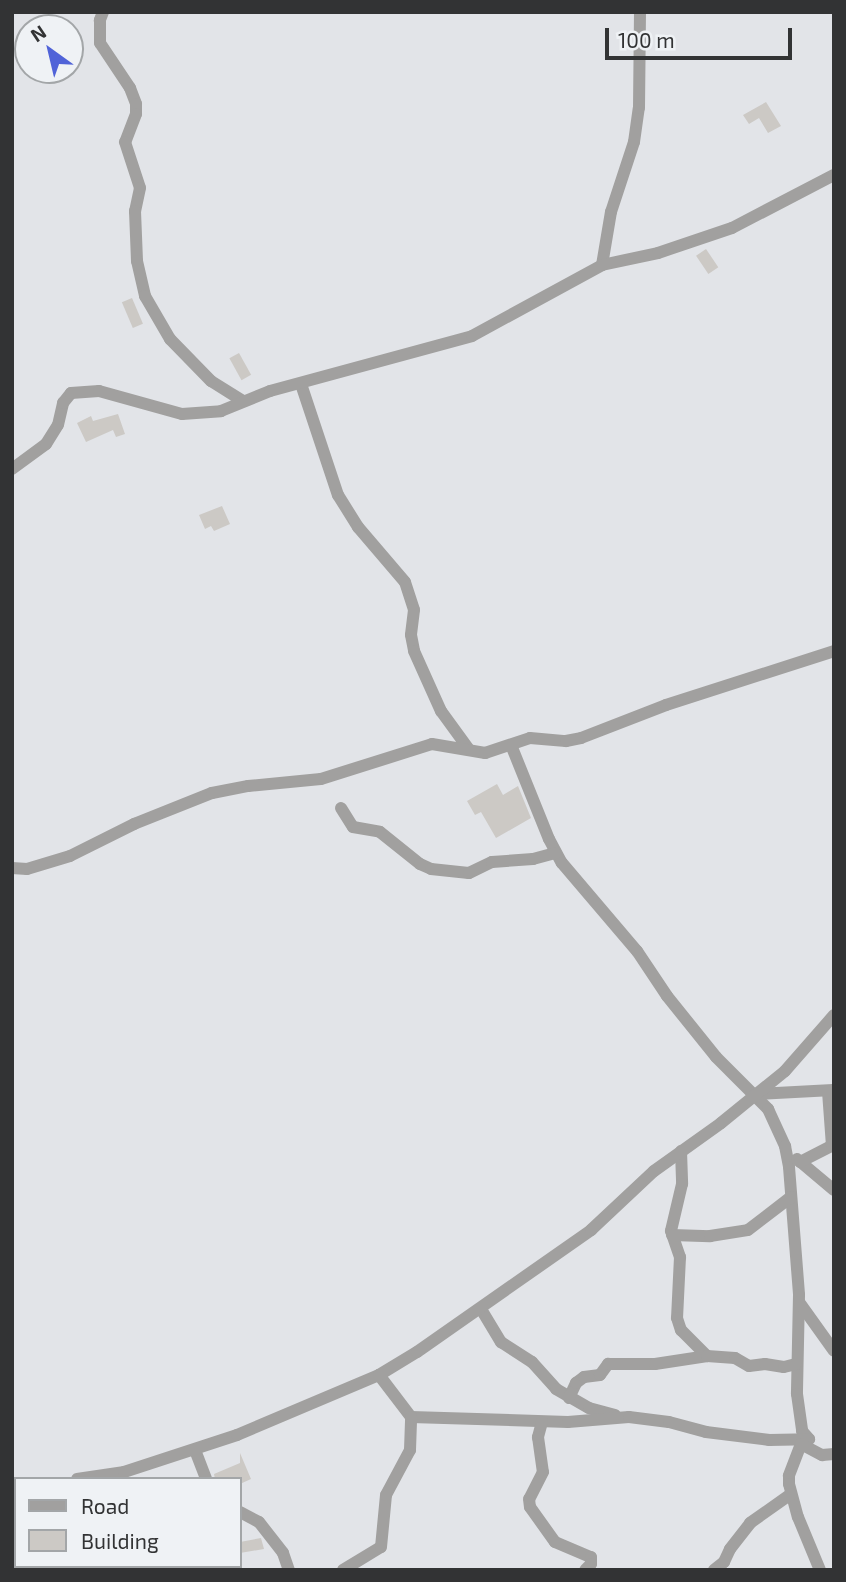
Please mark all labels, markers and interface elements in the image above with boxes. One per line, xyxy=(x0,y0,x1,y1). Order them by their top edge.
north arrow xyxy=(14,14,84,84)
scale bar xyxy=(608,14,795,58)
text: N xyxy=(26,19,50,46)
text: 100 m xyxy=(618,27,675,52)
legend xyxy=(14,1477,242,1568)
text: Road xyxy=(81,1493,129,1518)
text: Building xyxy=(81,1528,159,1553)

